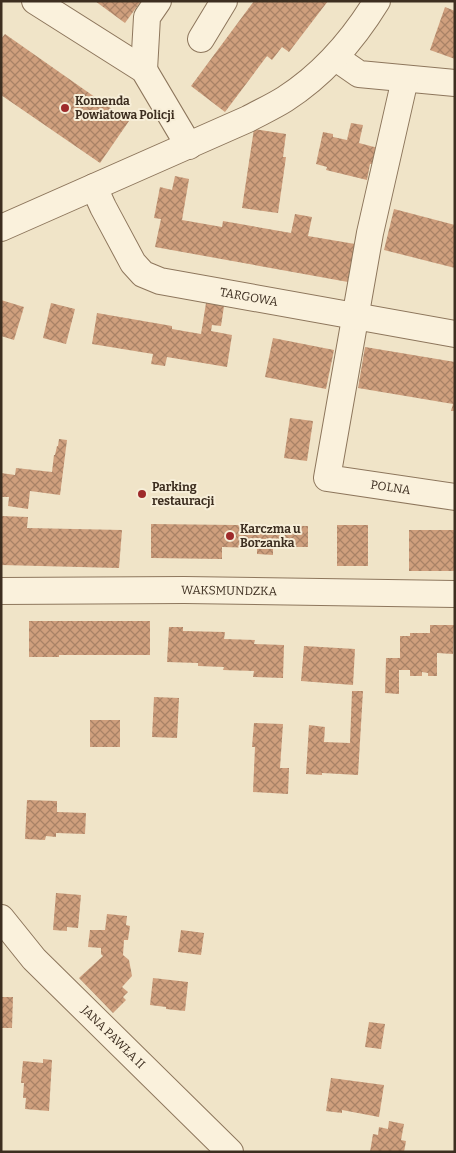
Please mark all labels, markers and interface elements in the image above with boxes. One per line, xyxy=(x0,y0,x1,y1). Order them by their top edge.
place label: Komenda Powiatowa Policji xyxy=(75,94,175,123)
marker: Komenda Powiatowa Policji xyxy=(59,102,71,114)
street label: TARGOWA xyxy=(219,285,280,309)
street label: POLNA xyxy=(370,478,412,497)
place label: Parking restauracji xyxy=(152,480,215,509)
marker: Parking restauracji xyxy=(136,488,148,500)
place label: Karczma u Borzanka xyxy=(240,522,301,550)
marker: Karczma u Borzanka xyxy=(224,530,236,542)
street label: WAKSMUNDZKA xyxy=(181,583,278,598)
street label: JANA PAWŁA II xyxy=(78,1002,148,1071)

